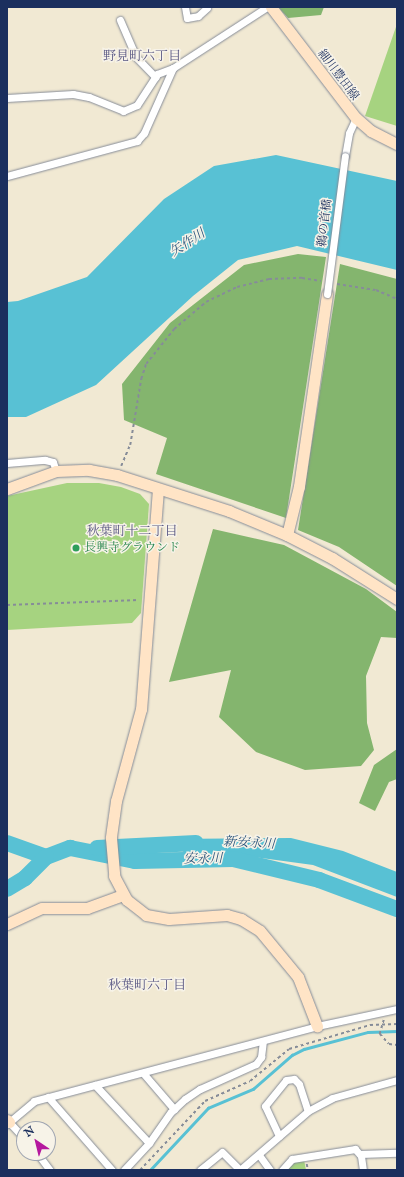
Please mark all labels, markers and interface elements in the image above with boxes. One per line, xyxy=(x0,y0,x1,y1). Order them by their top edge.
street label: 細川豊田線 xyxy=(314,47,362,103)
district label: 野見町六丁目 xyxy=(103,49,181,65)
street label: 鵜の首橋 xyxy=(315,198,335,248)
water label: 矢作川 xyxy=(167,227,209,261)
district label: 秋葉町十二丁目 xyxy=(87,524,177,540)
place label: 長興寺グラウンド xyxy=(84,541,180,555)
marker: 長興寺グラウンド xyxy=(71,543,81,553)
water label: 新安永川 xyxy=(223,835,275,853)
water label: 安永川 xyxy=(183,852,223,868)
district label: 秋葉町六丁目 xyxy=(108,978,186,994)
north arrow xyxy=(16,1121,56,1161)
text: N xyxy=(22,1124,38,1140)

